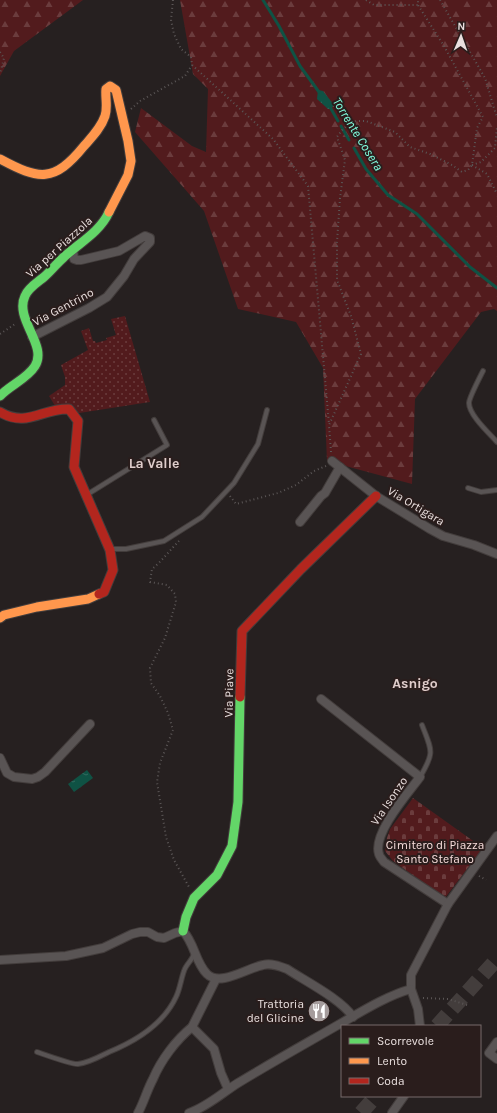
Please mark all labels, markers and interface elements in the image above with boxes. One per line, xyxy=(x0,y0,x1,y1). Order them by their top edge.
north arrow xyxy=(441,16,481,56)
text: N xyxy=(457,20,466,33)
water label: Torrente Cosera xyxy=(330,95,387,174)
street label: Via per Piazzola xyxy=(23,213,95,281)
street label: Via Gentrino xyxy=(30,285,96,329)
district label: La Valle xyxy=(129,455,179,472)
street label: Via Ortigara xyxy=(385,483,447,529)
street label: Via Piave xyxy=(222,668,236,718)
district label: Asnigo xyxy=(392,675,438,692)
street label: Via Isonzo xyxy=(368,774,410,828)
park label: Cimitero di Piazza Santo Stefano xyxy=(386,838,484,866)
place label: Trattoria del Glicine xyxy=(247,997,304,1025)
restaurant icon: Trattoria del Glicine xyxy=(306,998,332,1024)
legend xyxy=(341,1025,481,1097)
text: Scorrevole xyxy=(377,1034,434,1048)
text: Lento xyxy=(377,1054,407,1068)
text: Coda xyxy=(377,1074,405,1088)

